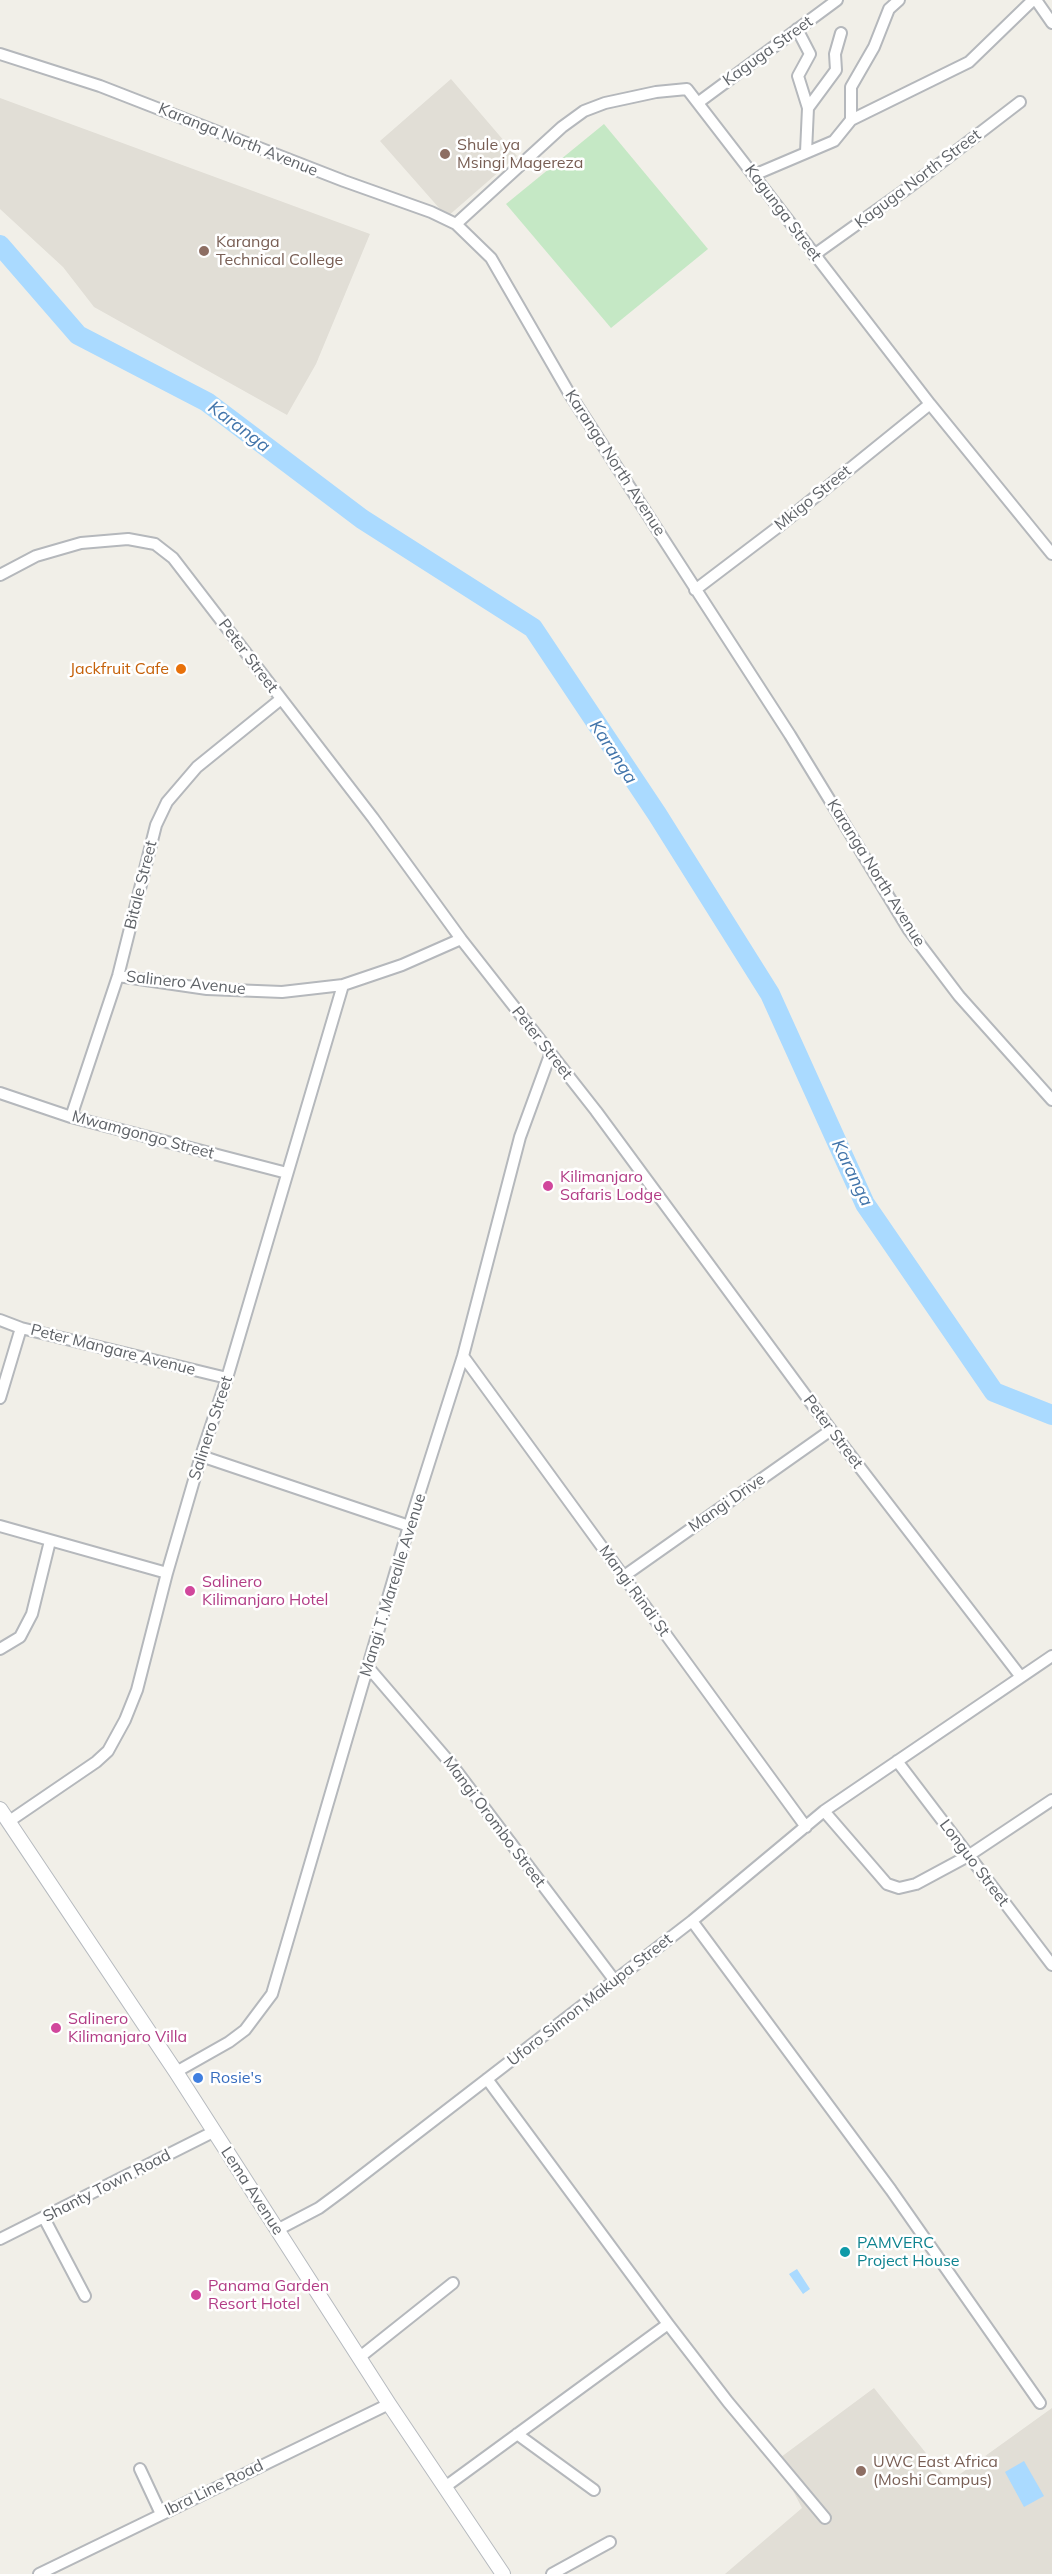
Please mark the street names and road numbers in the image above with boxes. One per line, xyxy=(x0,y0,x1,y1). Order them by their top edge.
street label: Kaguga Street xyxy=(719,12,817,90)
street label: Karanga North Avenue xyxy=(156,99,320,181)
street label: Kaguga North Street xyxy=(851,125,985,233)
street label: Kagunga Street xyxy=(741,161,825,265)
street label: Karanga North Avenue xyxy=(561,386,669,540)
street label: Mkigo Street xyxy=(771,461,855,535)
street label: Peter Street xyxy=(214,615,282,697)
street label: Karanga North Avenue xyxy=(823,796,929,950)
street label: Bitale Street xyxy=(121,839,161,931)
street label: Salinero Avenue xyxy=(125,967,247,999)
street label: Peter Street xyxy=(508,1003,576,1083)
street label: Mwamgongo Street xyxy=(70,1107,216,1163)
street label: Peter Mangare Avenue xyxy=(29,1320,197,1380)
street label: Salinero Street xyxy=(185,1373,237,1483)
street label: Peter Street xyxy=(799,1391,867,1473)
street label: Mangi Drive xyxy=(685,1470,769,1536)
street label: Mangi T. Marealle Avenue xyxy=(356,1491,430,1679)
street label: Mangi Rindi St xyxy=(595,1542,673,1640)
street label: Mangi Orombo Street xyxy=(439,1753,549,1891)
street label: Longuo Street xyxy=(935,1816,1013,1910)
street label: Uforo Simon Makupa Street xyxy=(504,1930,676,2070)
street label: Lema Avenue xyxy=(216,2143,288,2239)
street label: Shanty Town Road xyxy=(40,2145,174,2227)
street label: Ibra Line Road xyxy=(162,2456,266,2520)

